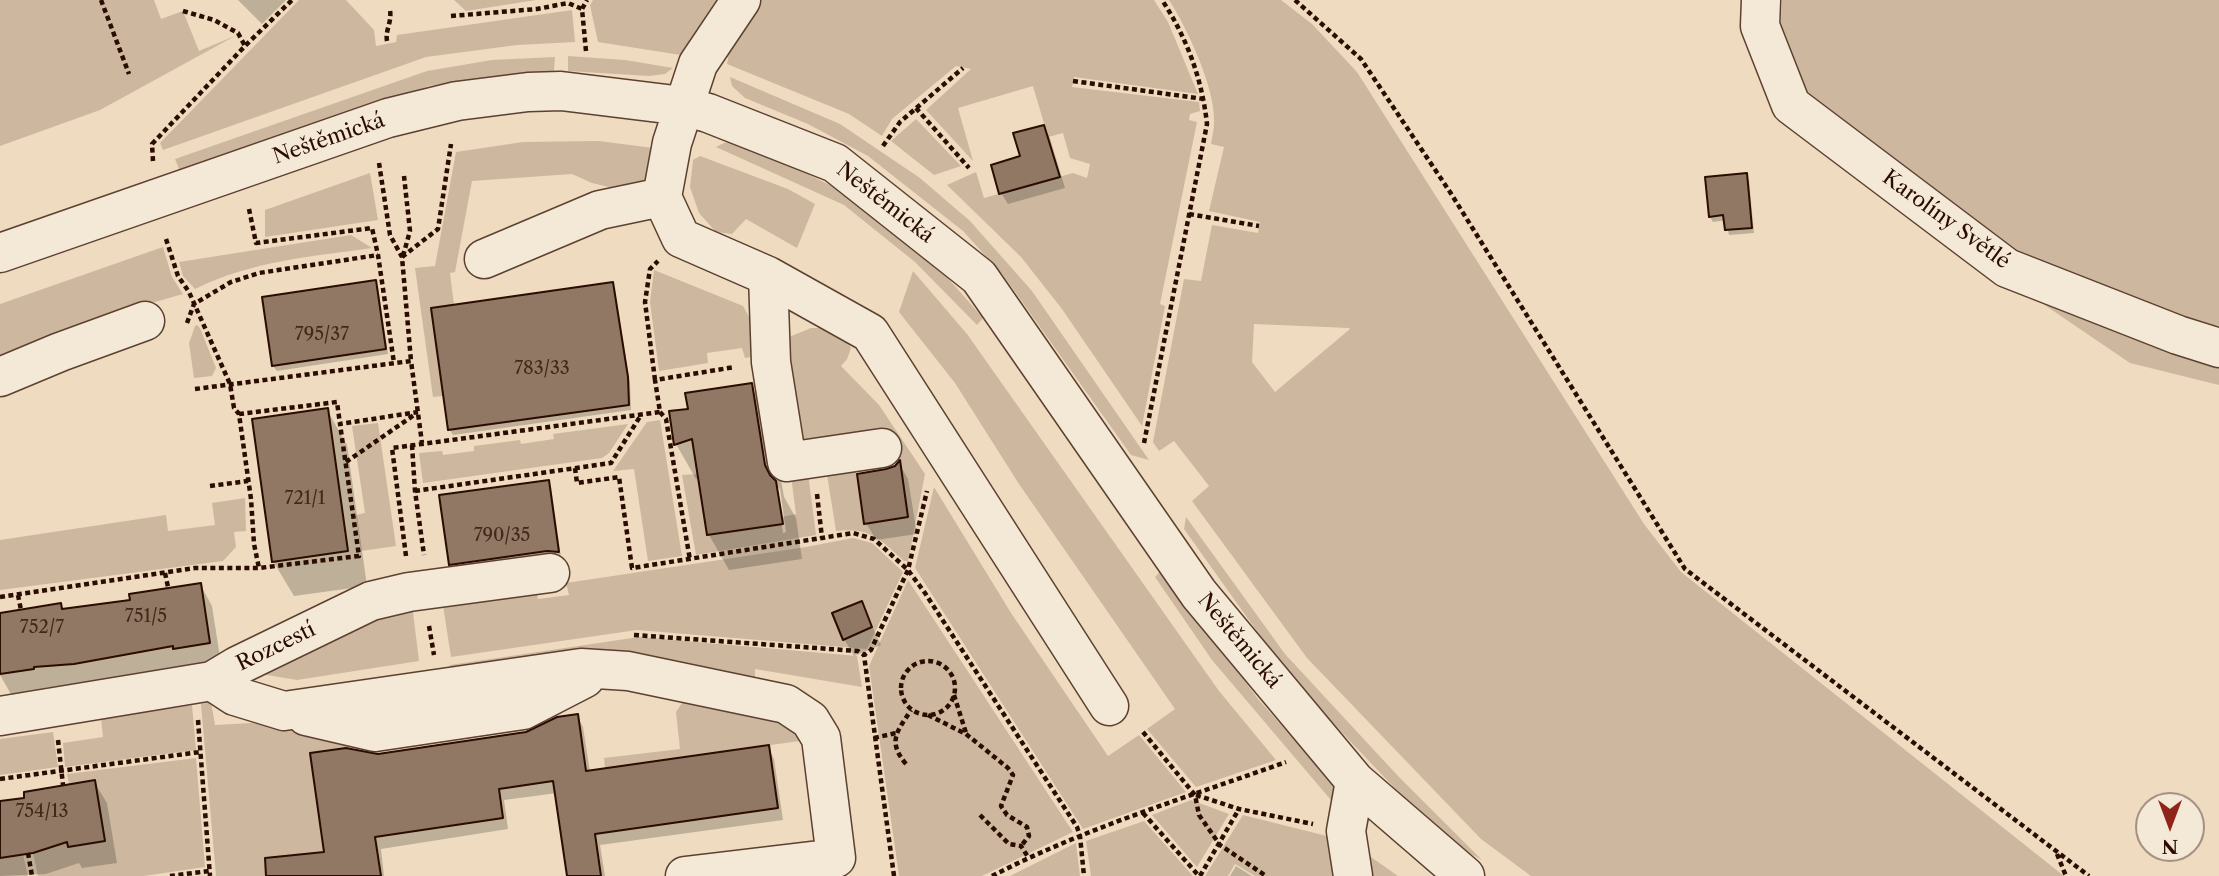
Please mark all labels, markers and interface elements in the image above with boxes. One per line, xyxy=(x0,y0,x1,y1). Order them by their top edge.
street label: Neštěmická xyxy=(270,108,388,170)
street label: Neštěmická xyxy=(831,157,939,249)
street label: Karolíny Světlé xyxy=(1877,165,2015,275)
house number: 795/37 xyxy=(295,324,349,346)
house number: 783/33 xyxy=(514,358,570,380)
house number: 721/1 xyxy=(285,488,325,510)
house number: 790/35 xyxy=(474,525,530,547)
street label: Neštěmická xyxy=(1192,588,1286,694)
house number: 751/5 xyxy=(125,606,167,628)
house number: 752/7 xyxy=(20,617,64,639)
street label: Rozcestí xyxy=(232,617,320,677)
north arrow xyxy=(2135,792,2205,862)
house number: 754/13 xyxy=(15,801,69,823)
text: N xyxy=(2162,835,2178,858)

